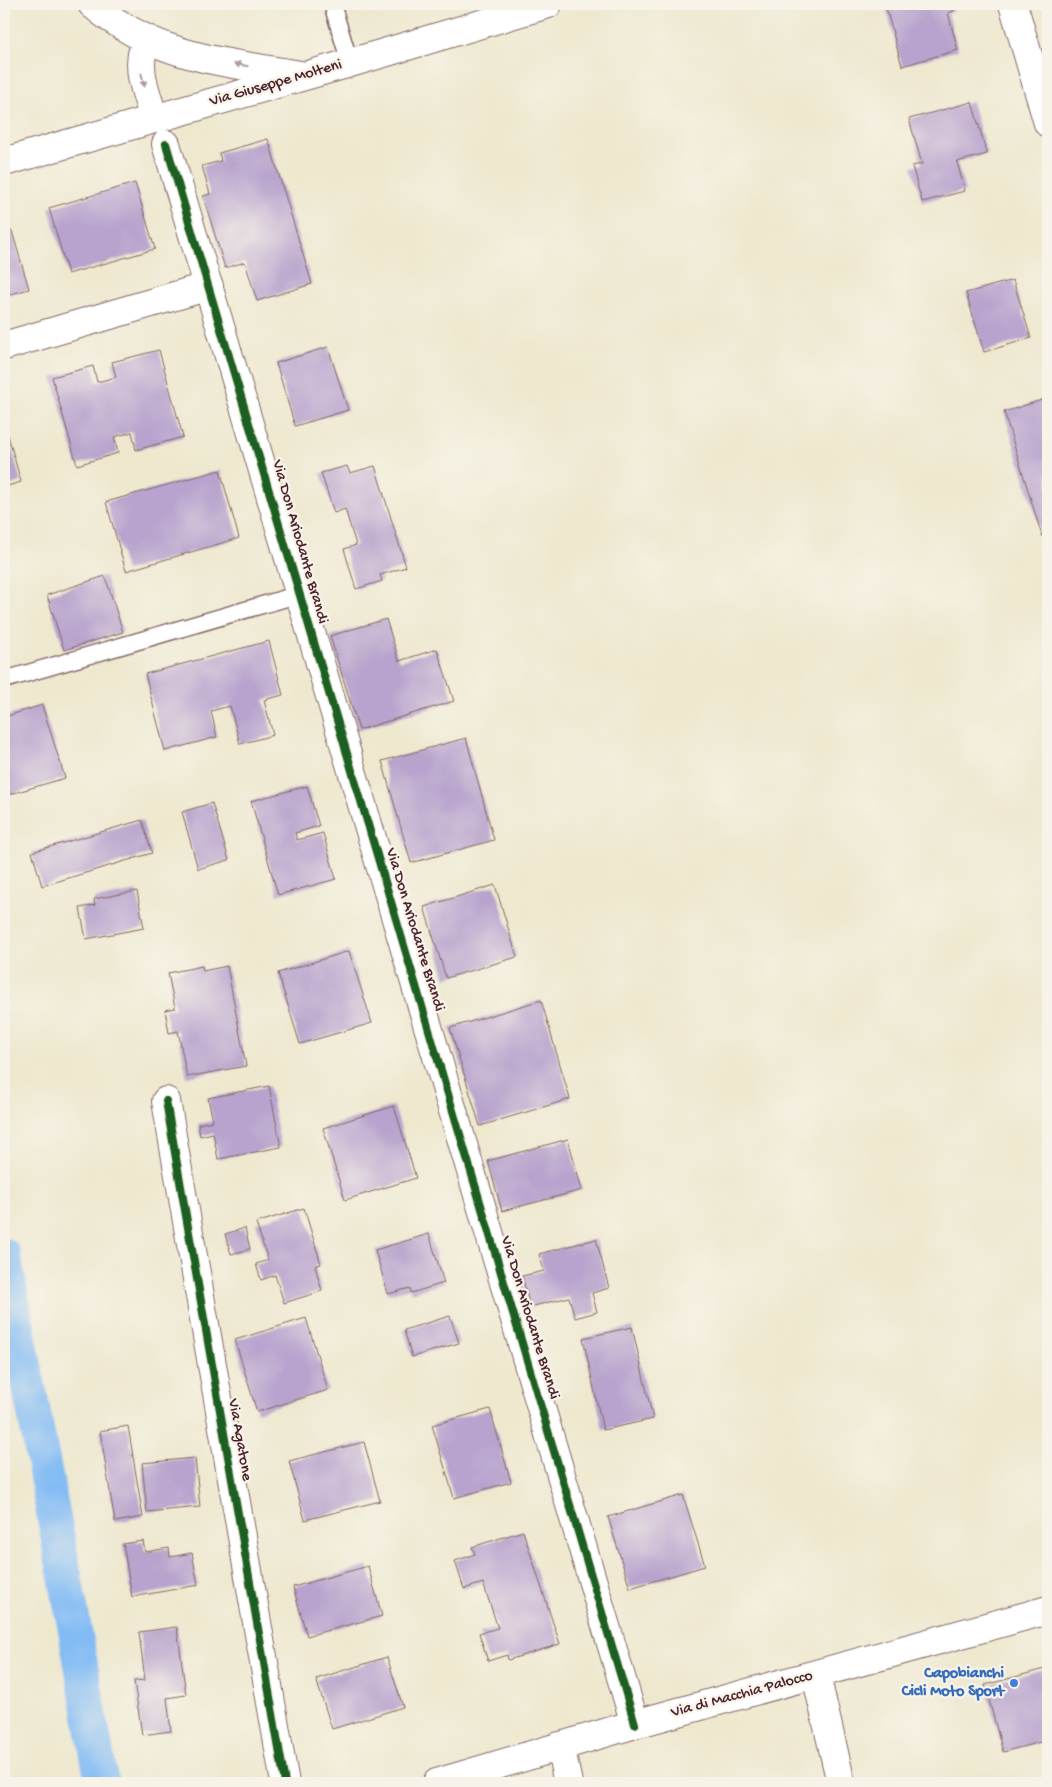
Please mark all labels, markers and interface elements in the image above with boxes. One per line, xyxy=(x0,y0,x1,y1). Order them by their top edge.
street label: Via Giuseppe Molteni xyxy=(207,56,344,112)
one-way arrow xyxy=(233,60,249,68)
one-way arrow xyxy=(139,72,147,87)
street label: Via Don Ariodante Brandi xyxy=(266,457,332,626)
street label: Via Don Ariodante Brandi xyxy=(380,845,448,1014)
street label: Via Don Ariodante Brandi xyxy=(495,1233,563,1402)
street label: Via Agatone xyxy=(222,1396,256,1483)
place label: Capobianchi Cicli Moto Sport xyxy=(901,1665,1005,1702)
street label: Via di Macchia Palocco xyxy=(668,1667,815,1723)
marker: Capobianchi Cicli Moto Sport xyxy=(1008,1677,1020,1689)

